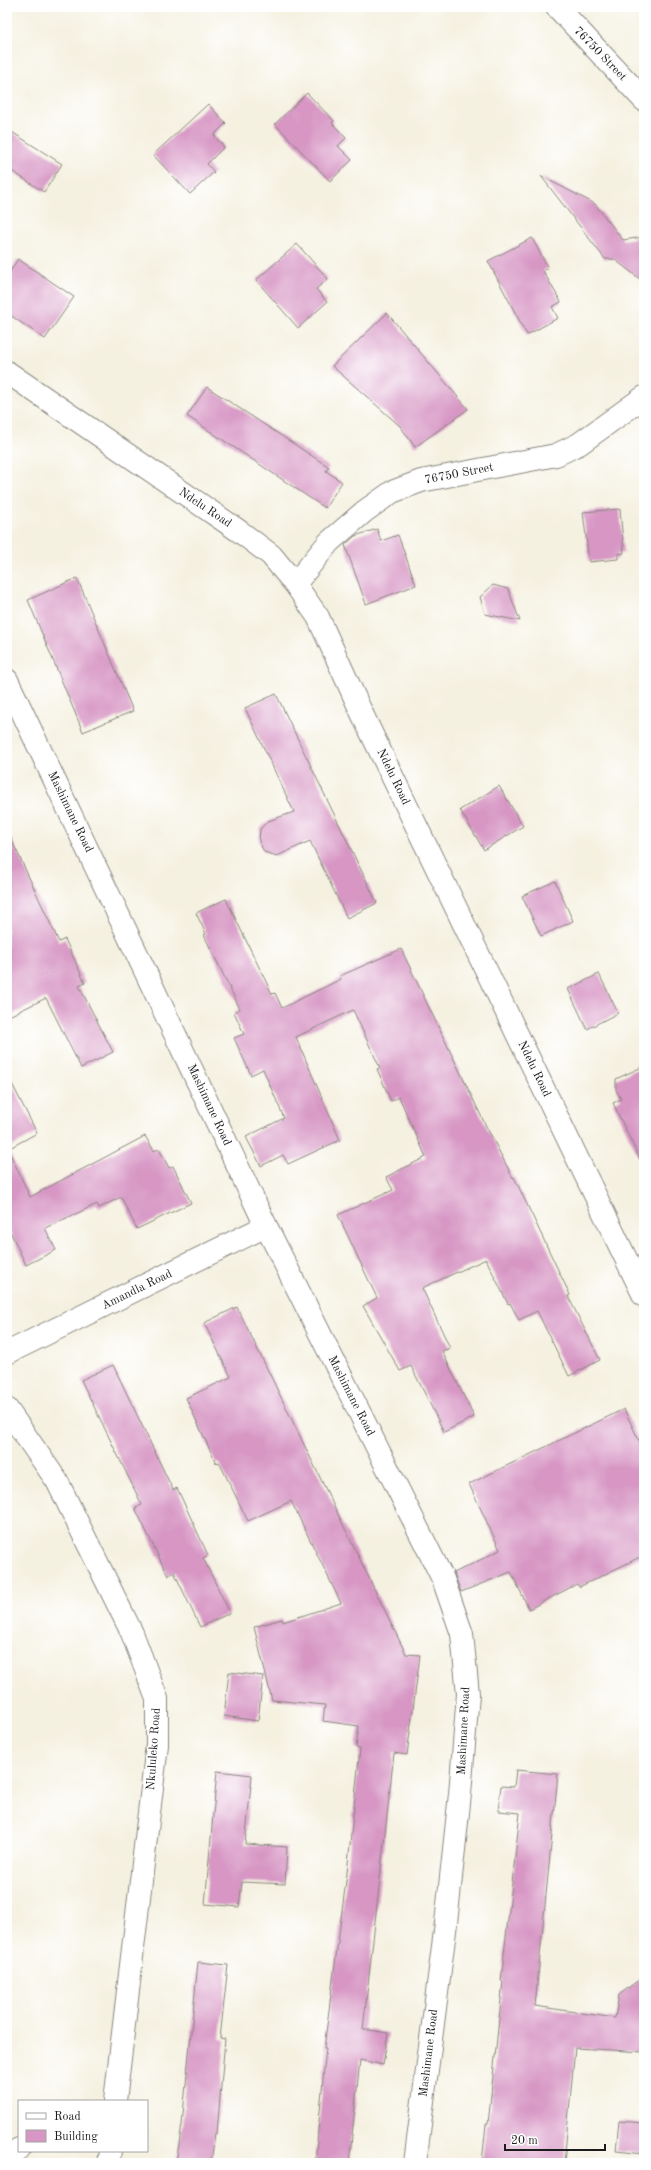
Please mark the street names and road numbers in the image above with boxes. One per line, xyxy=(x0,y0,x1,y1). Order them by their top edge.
street label: 76750 Street xyxy=(571,24,629,83)
street label: 76750 Street xyxy=(423,460,494,487)
street label: Ndelu Road xyxy=(176,486,234,530)
street label: Ndelu Road xyxy=(374,747,412,807)
street label: Mashimane Road xyxy=(45,770,95,854)
street label: Ndelu Road xyxy=(515,1039,553,1099)
street label: Mashimane Road xyxy=(185,1062,233,1148)
street label: Amandla Road xyxy=(100,1268,174,1312)
street label: Mashimane Road xyxy=(326,1354,376,1438)
street label: Mashimane Road xyxy=(456,1686,472,1776)
street label: Nkululeko Road xyxy=(145,1707,163,1791)
street label: Mashimane Road xyxy=(418,2008,440,2098)

